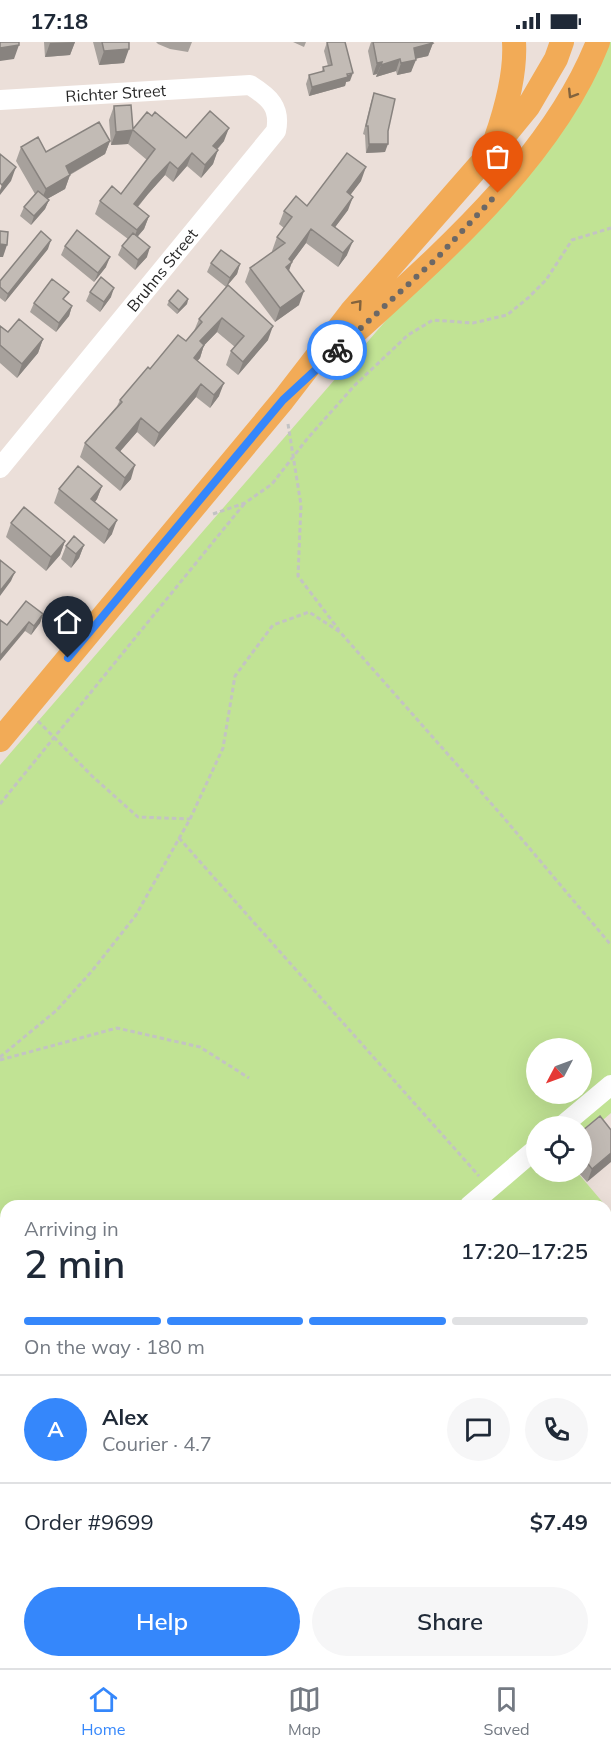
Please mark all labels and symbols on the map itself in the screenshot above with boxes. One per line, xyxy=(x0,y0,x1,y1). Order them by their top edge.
street label: Richter Street xyxy=(65,80,167,106)
one-way arrow xyxy=(569,88,580,99)
pin xyxy=(472,131,523,193)
street label: Bruhns Street xyxy=(122,224,202,316)
one-way arrow xyxy=(351,300,362,311)
courier xyxy=(307,320,367,380)
pin xyxy=(42,596,93,658)
north arrow xyxy=(526,1038,592,1104)

